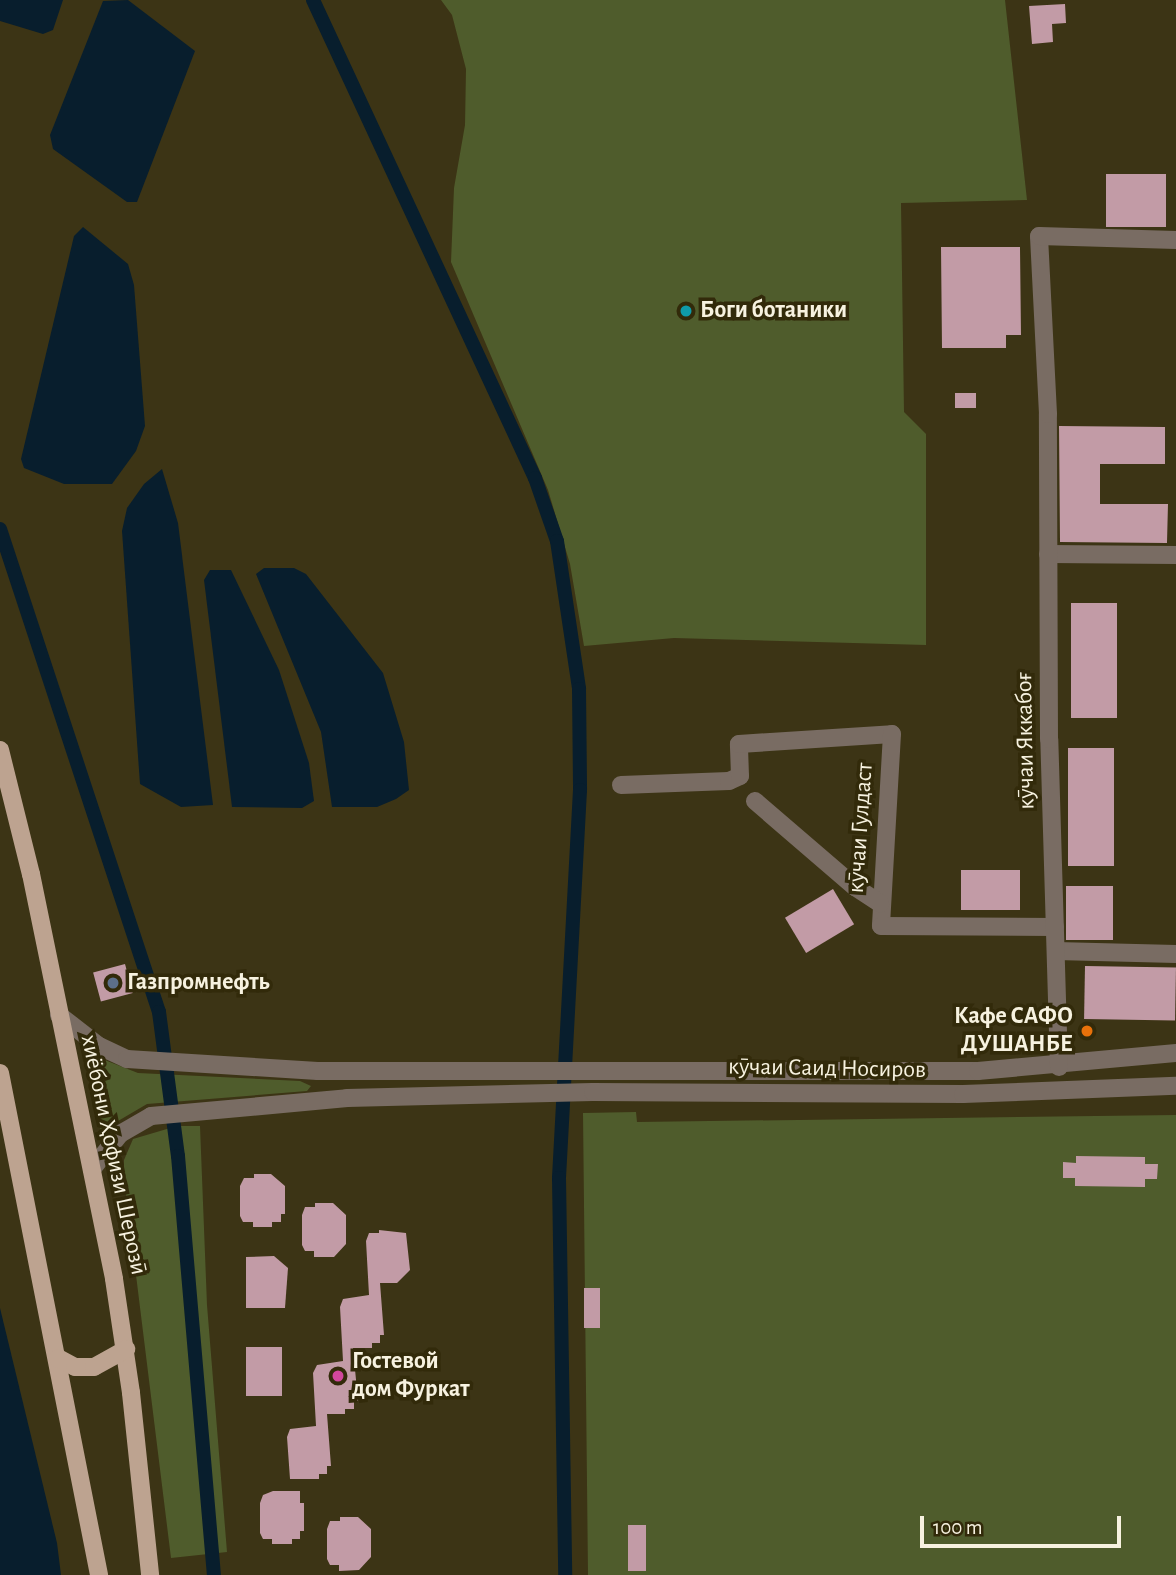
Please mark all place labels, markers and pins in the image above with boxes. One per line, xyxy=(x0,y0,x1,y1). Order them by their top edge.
place label: Боги ботаники xyxy=(700,297,847,325)
marker: Боги ботаники xyxy=(678,303,694,319)
place label: Газпромнефть xyxy=(127,969,270,997)
marker: Газпромнефть xyxy=(105,975,121,991)
place label: Кафе САФО ДУШАНБЕ xyxy=(954,1003,1073,1059)
marker: Кафе САФО ДУШАНБЕ xyxy=(1079,1023,1095,1039)
place label: Гостевой дом Фуркат xyxy=(352,1348,470,1404)
marker: Гостевой дом Фуркат xyxy=(330,1368,346,1384)

